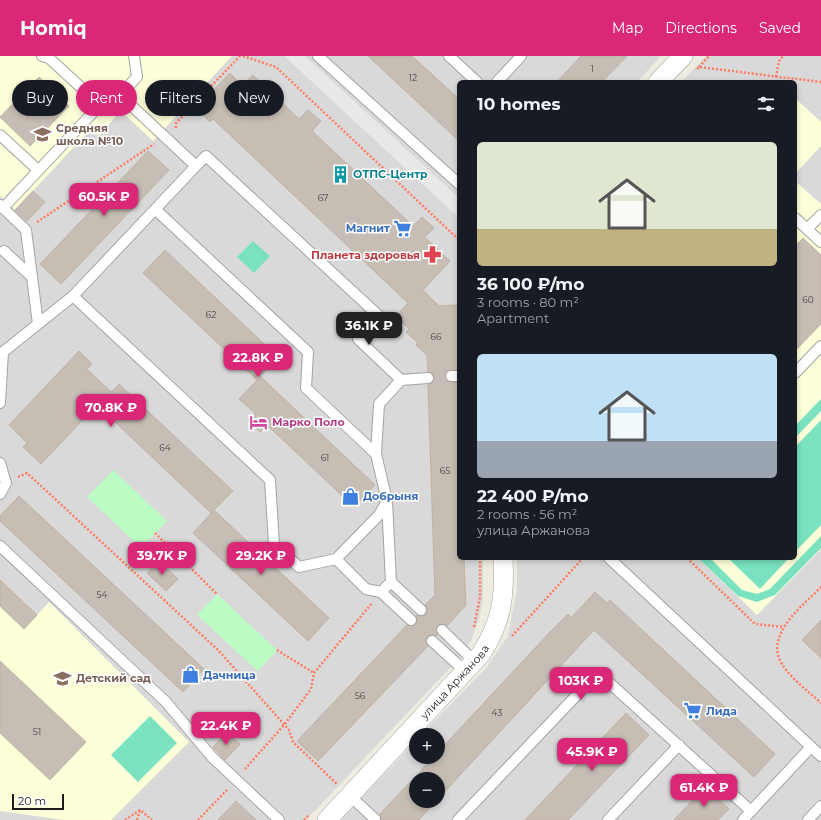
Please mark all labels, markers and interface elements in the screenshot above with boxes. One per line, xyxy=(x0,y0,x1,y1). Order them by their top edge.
text: Homiq xyxy=(20,17,87,40)
text: Map xyxy=(612,19,643,37)
text: Directions xyxy=(665,19,737,37)
text: Saved xyxy=(759,19,801,37)
house number: 1 xyxy=(590,63,594,74)
house number: 12 xyxy=(409,72,417,83)
chip: Buy xyxy=(12,80,68,116)
chip: Rent xyxy=(76,80,137,116)
chip: Filters xyxy=(145,80,216,116)
chip: New xyxy=(224,80,284,116)
icon: filters xyxy=(755,93,777,115)
text: 10 homes xyxy=(477,94,561,114)
place label: Средняя школа №10 xyxy=(56,121,124,148)
school or university icon: Средняя школа №10 xyxy=(33,124,53,144)
building icon: ОТПС-Центр xyxy=(330,164,350,184)
place label: ОТПС-Центр xyxy=(353,167,428,181)
icon: home xyxy=(591,168,663,240)
pin: 60.5K ₽ xyxy=(67,183,141,217)
text: 60.5K ₽ xyxy=(78,188,130,204)
house number: 67 xyxy=(318,192,328,203)
supermarket icon: Магнит xyxy=(393,218,413,238)
place label: Магнит xyxy=(346,221,390,235)
pharmacy icon: Планета здоровья xyxy=(423,245,443,265)
place label: Планета здоровья xyxy=(311,248,420,262)
text: 36 100 ₽/mo xyxy=(477,274,584,294)
text: 3 rooms · 80 m² xyxy=(477,294,579,310)
house number: 60 xyxy=(802,294,814,305)
house number: 62 xyxy=(206,309,216,320)
text: Apartment xyxy=(477,310,549,326)
pin: 36.1K ₽ xyxy=(332,312,406,346)
text: 36.1K ₽ xyxy=(345,317,393,333)
house number: 66 xyxy=(431,331,442,342)
pin: 22.8K ₽ xyxy=(221,344,295,378)
text: 22.8K ₽ xyxy=(233,349,283,365)
icon: home xyxy=(591,380,663,452)
pin: 70.8K ₽ xyxy=(74,394,148,428)
text: 70.8K ₽ xyxy=(85,399,137,415)
hotel icon: Марко Поло xyxy=(249,412,269,432)
place label: Марко Поло xyxy=(272,415,345,429)
house number: 64 xyxy=(159,442,171,453)
house number: 61 xyxy=(321,452,329,463)
house number: 65 xyxy=(440,465,450,476)
shop icon: Добрыня xyxy=(340,486,360,506)
text: 22 400 ₽/mo xyxy=(477,486,589,506)
place label: Добрыня xyxy=(363,489,418,503)
text: 2 rooms · 56 m² xyxy=(477,506,577,522)
text: улица Аржанова xyxy=(477,522,590,538)
pin: 39.7K ₽ xyxy=(125,542,199,576)
pin: 29.2K ₽ xyxy=(224,542,298,576)
text: 39.7K ₽ xyxy=(137,547,187,563)
text: 29.2K ₽ xyxy=(236,547,286,563)
house number: 54 xyxy=(96,589,108,600)
street label: улица Аржанова xyxy=(416,642,492,723)
shop icon: Дачница xyxy=(180,665,200,685)
pin: 103K ₽ xyxy=(548,667,614,701)
school or university icon: Детский сад xyxy=(53,668,73,688)
place label: Дачница xyxy=(203,668,256,682)
place label: Детский сад xyxy=(76,671,151,685)
text: 103K ₽ xyxy=(559,672,603,688)
house number: 56 xyxy=(355,690,366,701)
supermarket icon: Лида xyxy=(683,701,703,721)
place label: Лида xyxy=(706,704,737,718)
house number: 43 xyxy=(492,707,502,718)
pin: 22.4K ₽ xyxy=(189,712,263,746)
text: 22.4K ₽ xyxy=(200,717,252,733)
house number: 51 xyxy=(33,726,41,737)
map controls xyxy=(409,728,445,808)
button: + xyxy=(409,728,445,764)
pin: 45.9K ₽ xyxy=(555,738,629,772)
text: 45.9K ₽ xyxy=(566,743,618,759)
button: − xyxy=(409,772,445,808)
pin: 61.4K ₽ xyxy=(667,774,741,808)
text: 61.4K ₽ xyxy=(679,779,729,795)
scale bar xyxy=(12,792,64,811)
text: 20 m xyxy=(18,794,46,808)

